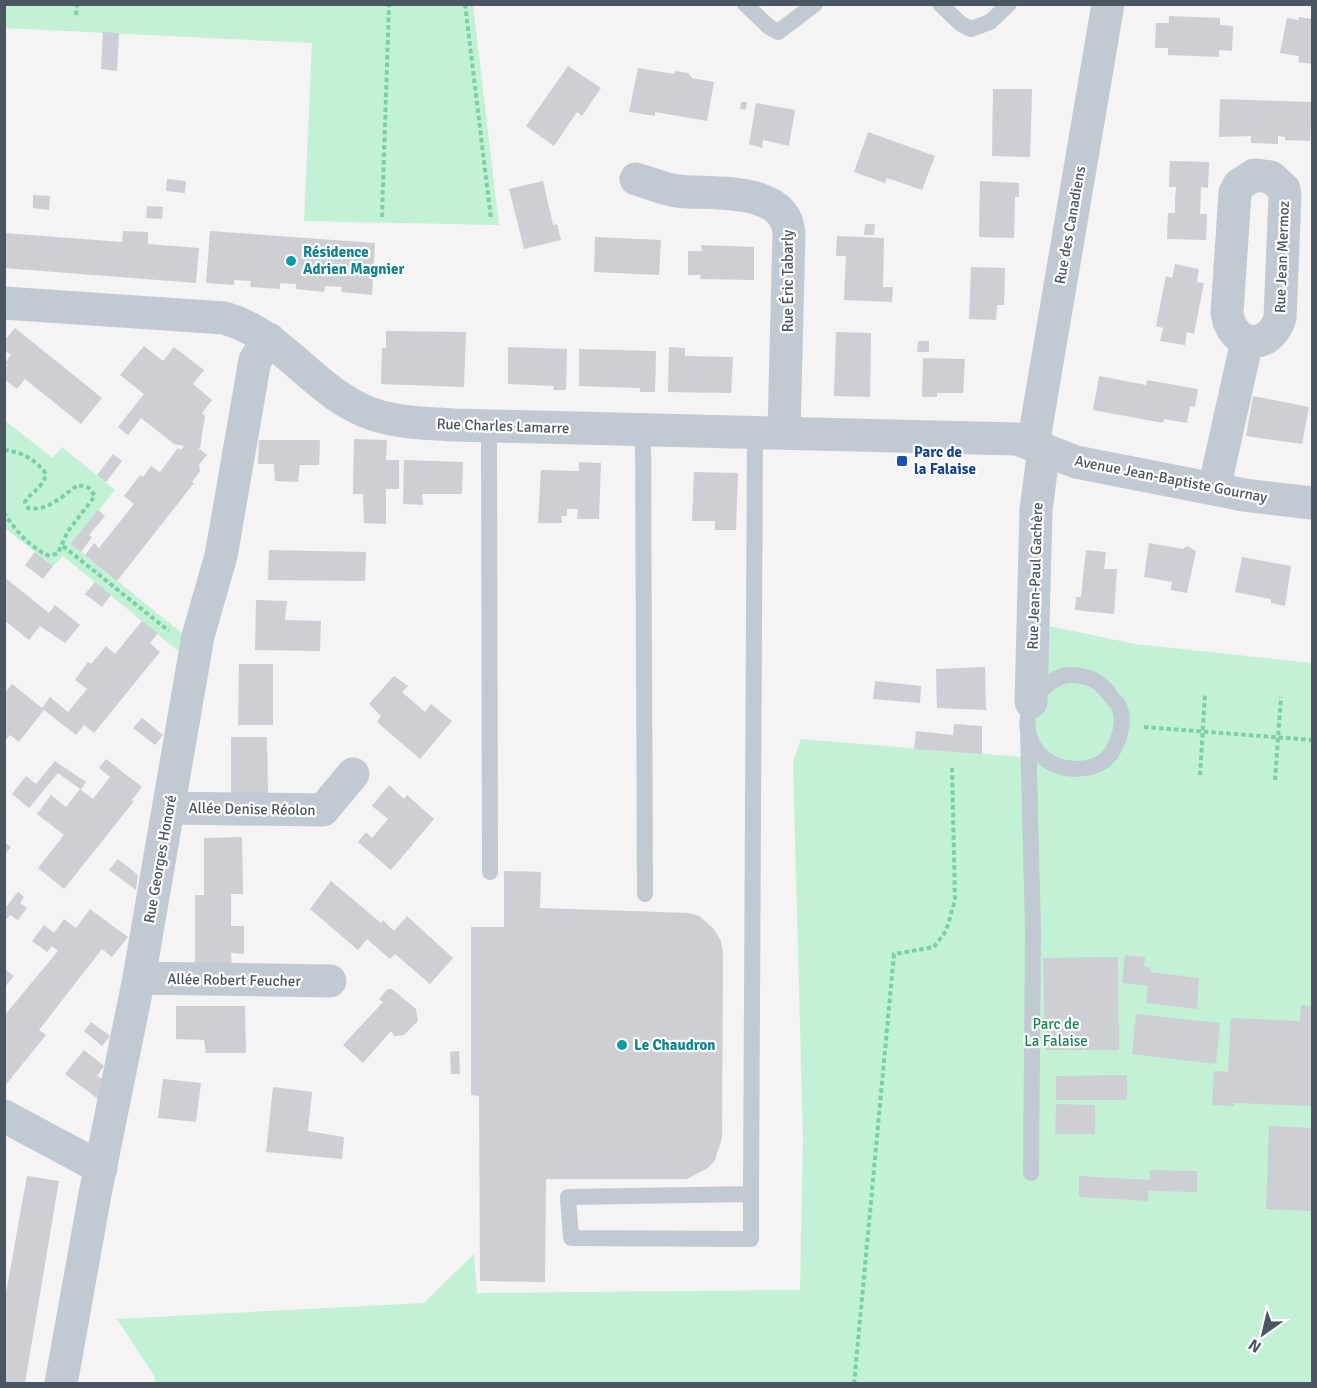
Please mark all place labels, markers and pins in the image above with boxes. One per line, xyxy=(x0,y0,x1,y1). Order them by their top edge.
place label: Résidence Adrien Magnier xyxy=(303,243,404,278)
marker: Résidence Adrien Magnier xyxy=(284,254,298,268)
place label: Parc de la Falaise xyxy=(914,443,976,478)
marker: Parc de la Falaise xyxy=(895,454,909,468)
place label: Le Chaudron xyxy=(634,1036,716,1054)
marker: Le Chaudron xyxy=(615,1038,629,1052)

